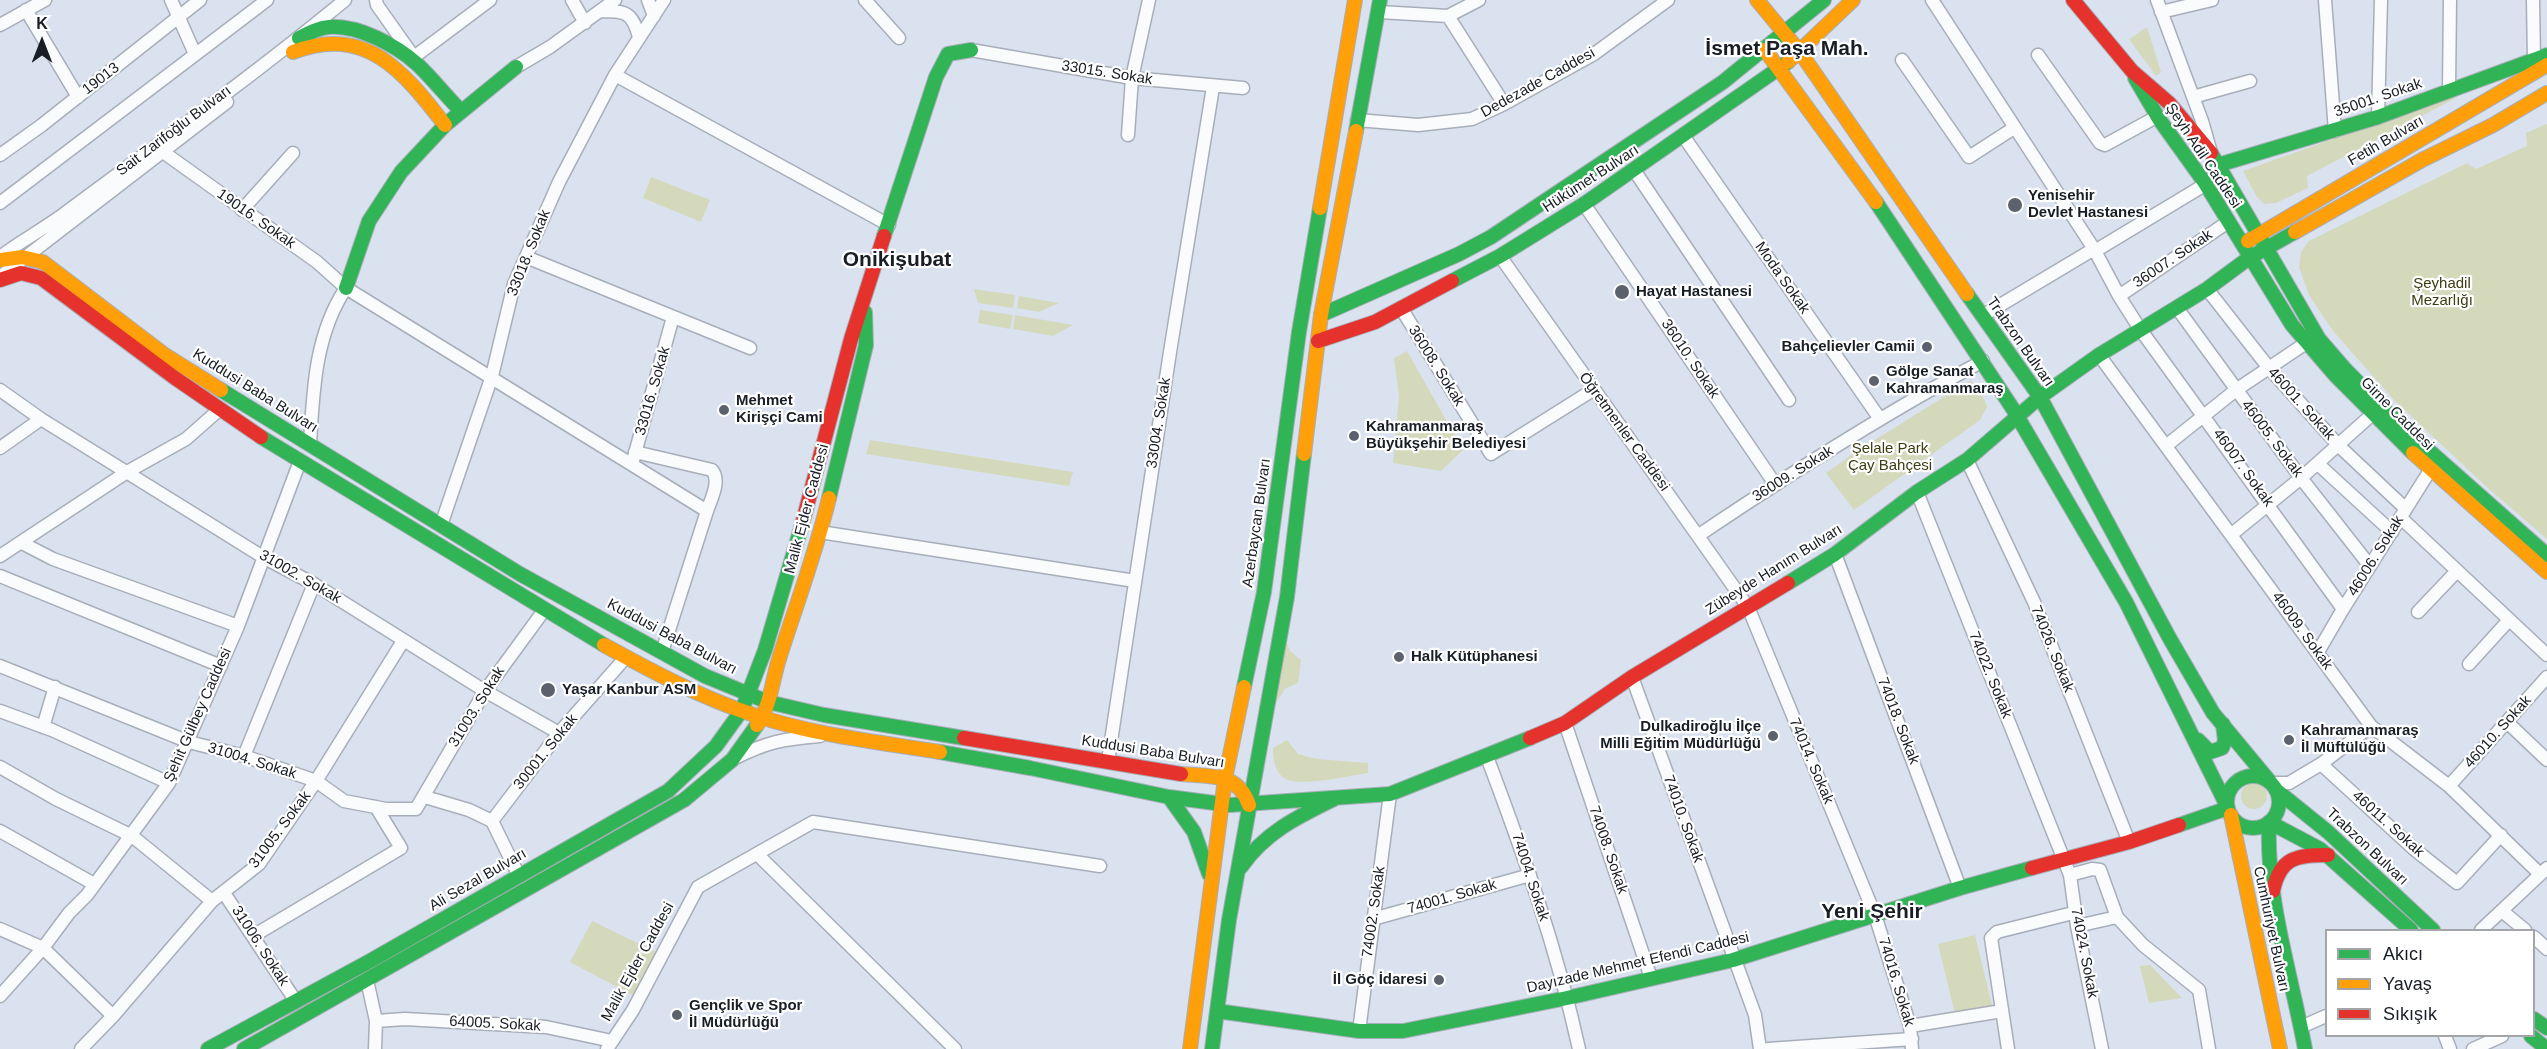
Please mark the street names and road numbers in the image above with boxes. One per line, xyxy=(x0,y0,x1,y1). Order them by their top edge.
street label: Dedezade Caddesi xyxy=(1478,44,1598,122)
street label: 33015. Sokak xyxy=(1060,57,1154,89)
street label: 19013 xyxy=(79,59,123,99)
street label: 35001. Sokak xyxy=(2332,75,2424,121)
street label: Sait Zarifoğlu Bulvarı xyxy=(113,82,235,180)
street label: Şeyh Adil Caddesi xyxy=(2161,100,2245,212)
street label: Fetih Bulvarı xyxy=(2345,112,2427,170)
street label: Hükümet Bulvarı xyxy=(1540,141,1642,217)
street label: 19016. Sokak xyxy=(213,185,299,253)
street label: 33018. Sokak xyxy=(503,207,555,299)
street label: 36007. Sokak xyxy=(2130,226,2216,292)
street label: Moda Sokak xyxy=(1751,239,1813,317)
street label: Trabzon Bulvarı xyxy=(1982,294,2058,390)
street label: 36010. Sokak xyxy=(1657,316,1723,402)
street label: 36008. Sokak xyxy=(1404,322,1468,410)
street label: 33016. Sokak xyxy=(632,344,674,438)
street label: Kuddusi Baba Bulvarı xyxy=(189,345,321,437)
street label: 46001. Sokak xyxy=(2264,364,2338,444)
street label: Öğretmenler Caddesi xyxy=(1575,369,1673,495)
street label: Girne Caddesi xyxy=(2357,374,2437,454)
street label: 33004. Sokak xyxy=(1143,376,1175,470)
street label: 46005. Sokak xyxy=(2237,397,2307,481)
street label: 46007. Sokak xyxy=(2209,426,2277,510)
street label: Malik Ejder Caddesi xyxy=(781,442,833,576)
street label: 36009. Sokak xyxy=(1749,442,1837,506)
street label: Azerbaycan Bulvarı xyxy=(1239,457,1275,589)
street label: 46006. Sokak xyxy=(2344,512,2408,600)
street label: Zübeyde Hanım Bulvarı xyxy=(1702,521,1846,619)
street label: 31002. Sokak xyxy=(256,546,344,608)
street label: 46009. Sokak xyxy=(2268,589,2336,673)
street label: Kuddusi Baba Bulvarı xyxy=(604,595,740,679)
street label: 74026. Sokak xyxy=(2026,603,2078,695)
street label: 74022. Sokak xyxy=(1964,629,2016,721)
street label: Şehit Gülbey Caddesi xyxy=(160,645,236,785)
street label: 31003. Sokak xyxy=(445,663,509,751)
street label: 74018. Sokak xyxy=(1873,675,1923,767)
street label: 46010. Sokak xyxy=(2461,692,2535,772)
street label: 30001. Sokak xyxy=(510,711,582,793)
street label: 74014. Sokak xyxy=(1785,715,1837,807)
street label: Kuddusi Baba Bulvarı xyxy=(1080,732,1226,772)
street label: 31004. Sokak xyxy=(206,739,298,783)
street label: 74010. Sokak xyxy=(1659,773,1707,865)
street label: 46011. Sokak xyxy=(2348,787,2428,861)
street label: 31005. Sokak xyxy=(245,788,315,872)
street label: 74008. Sokak xyxy=(1585,804,1631,896)
street label: Trabzon Bulvarı xyxy=(2322,805,2412,889)
street label: 74004. Sokak xyxy=(1507,831,1553,923)
street label: Ali Sezal Bulvarı xyxy=(426,845,530,915)
street label: 74002. Sokak xyxy=(1359,865,1389,959)
street label: Cumhuriyet Bulvarı xyxy=(2249,865,2293,993)
street label: 74001. Sokak xyxy=(1405,876,1499,918)
street label: Malik Ejder Caddesi xyxy=(598,899,678,1025)
street label: 31006. Sokak xyxy=(227,903,293,989)
street label: 74024. Sokak xyxy=(2066,906,2102,1000)
street label: Dayızade Mehmet Efendi Caddesi xyxy=(1525,929,1751,997)
street label: 74016. Sokak xyxy=(1874,936,1918,1028)
street label: 64005. Sokak xyxy=(449,1013,541,1035)

